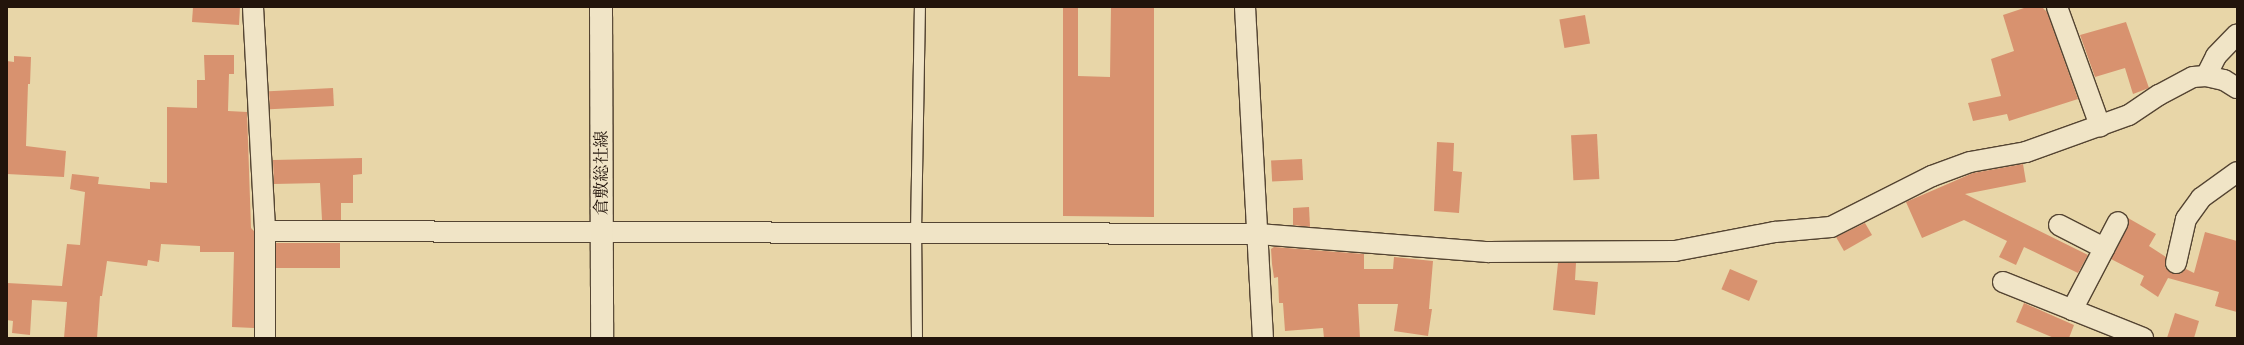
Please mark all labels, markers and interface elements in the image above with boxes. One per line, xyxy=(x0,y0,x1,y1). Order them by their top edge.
street label: 倉敷総社線 xyxy=(592,131,612,215)

